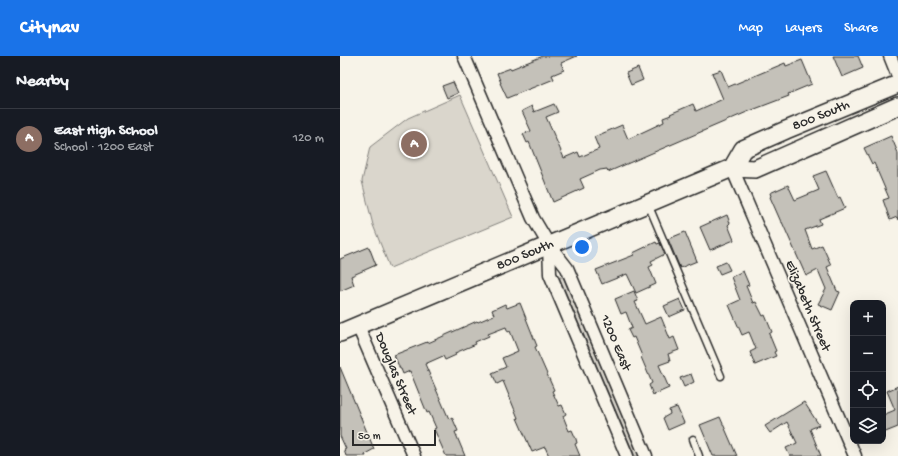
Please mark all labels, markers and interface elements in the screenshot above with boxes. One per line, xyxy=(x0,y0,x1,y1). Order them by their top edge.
text: Citynav xyxy=(20,17,79,40)
text: Map xyxy=(739,20,763,37)
text: Layers xyxy=(785,20,822,37)
text: Share xyxy=(844,20,878,37)
text: Nearby xyxy=(16,72,69,92)
street label: 800 South xyxy=(790,96,853,135)
text: East High School xyxy=(54,122,158,140)
pin: A xyxy=(401,129,427,159)
text: A xyxy=(25,131,33,146)
text: 120 m xyxy=(293,131,324,146)
text: School · 1200 East xyxy=(54,140,153,155)
street label: 800 South xyxy=(494,235,557,275)
your location xyxy=(572,237,592,257)
street label: Elizabeth Street xyxy=(780,258,834,355)
map controls xyxy=(850,300,886,444)
button: + xyxy=(850,300,886,336)
street label: 1200 East xyxy=(595,312,635,375)
street label: Douglas Street xyxy=(370,329,420,419)
button: − xyxy=(850,336,886,372)
button: locate xyxy=(850,372,886,408)
button: layers xyxy=(850,408,886,444)
scale bar xyxy=(352,428,436,447)
text: 50 m xyxy=(358,431,380,443)

